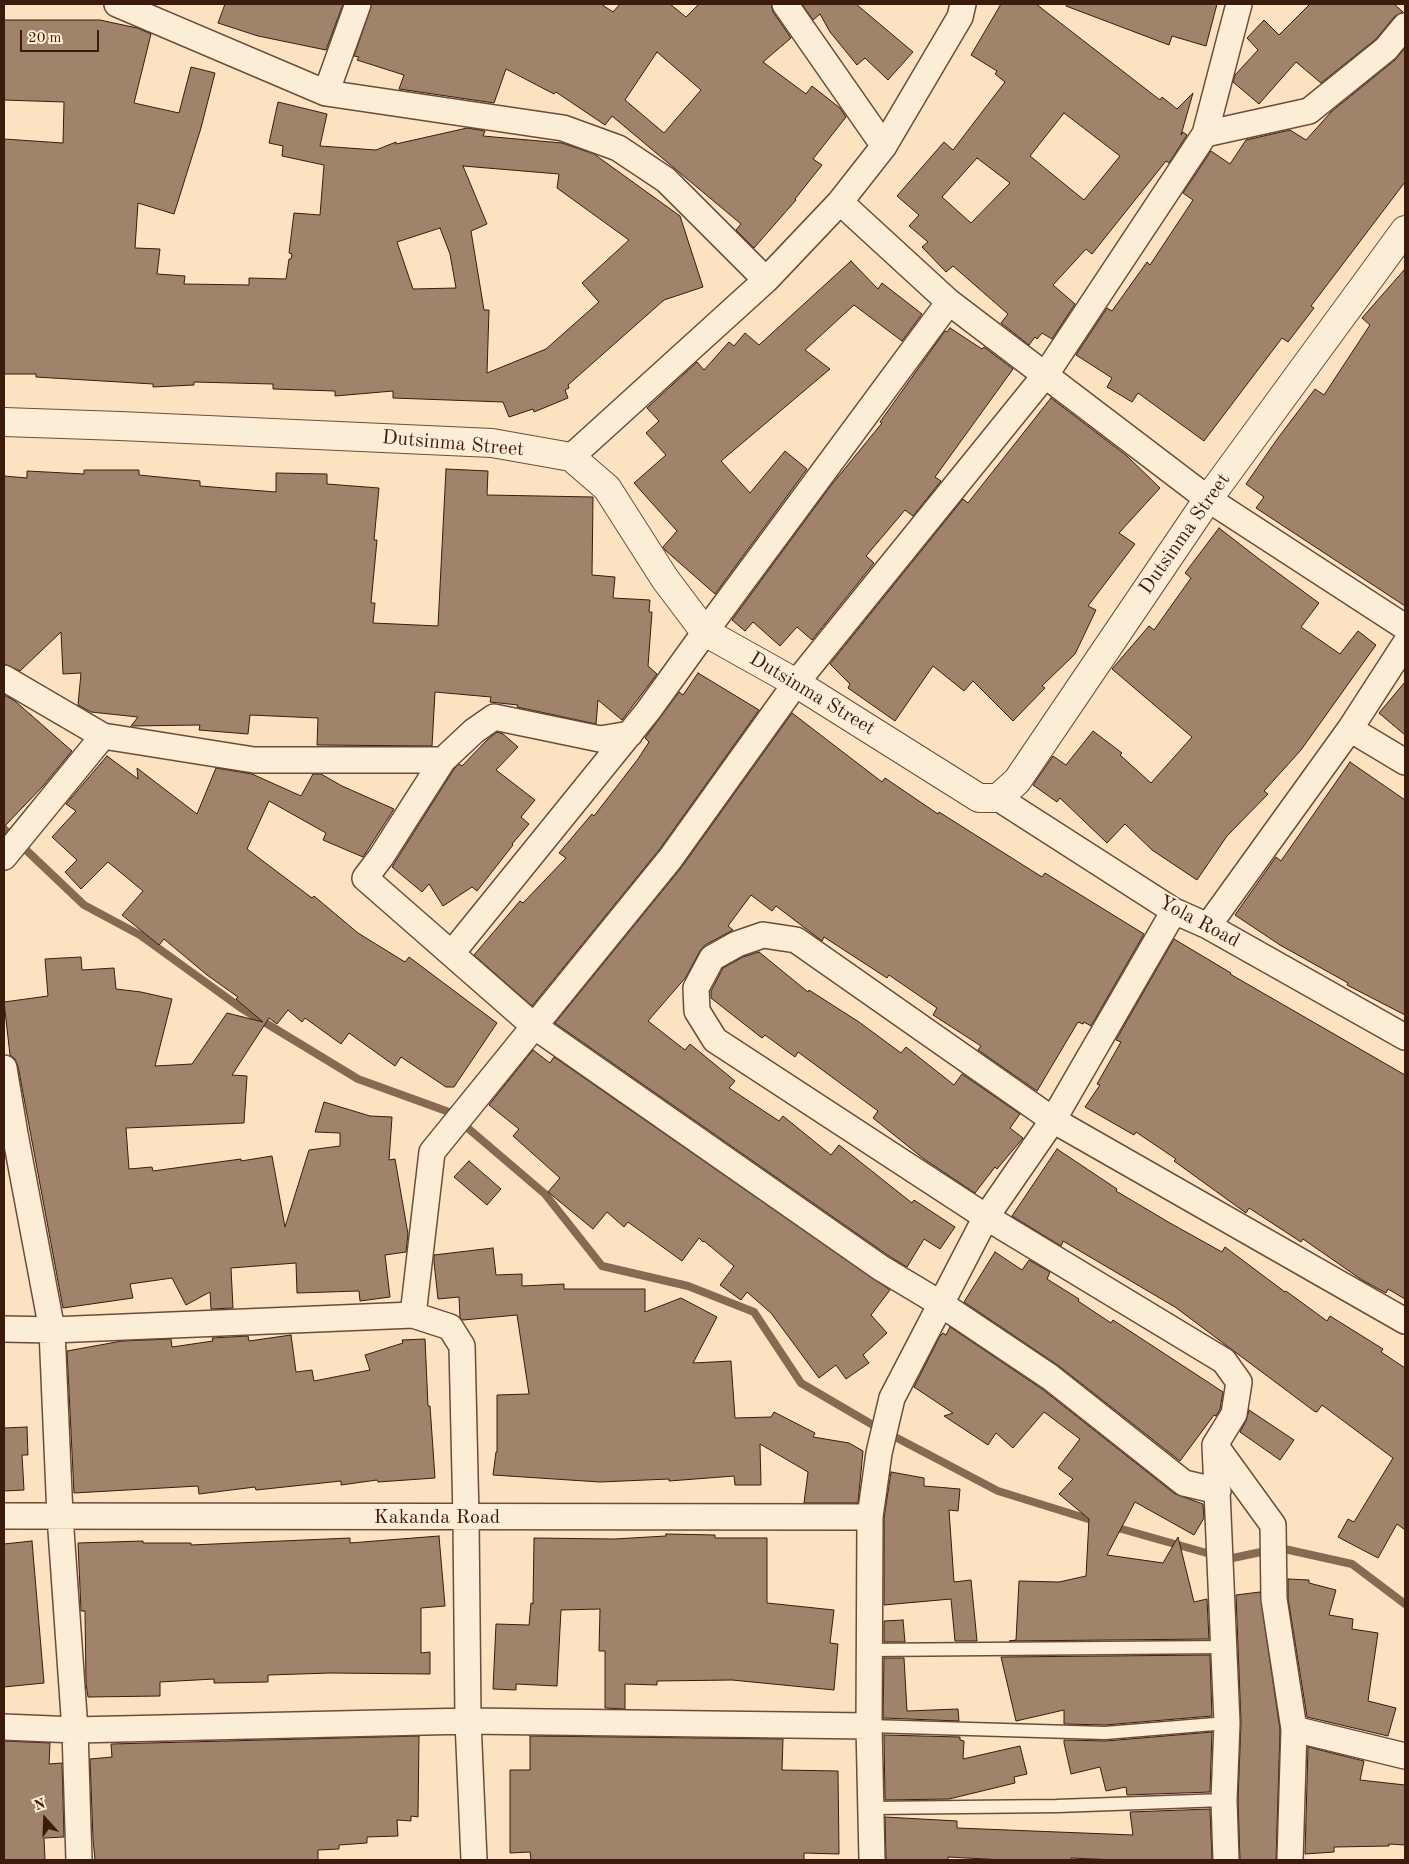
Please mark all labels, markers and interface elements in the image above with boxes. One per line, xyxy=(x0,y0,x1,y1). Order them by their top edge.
scale bar xyxy=(22,20,101,52)
text: 20 m xyxy=(28,31,62,46)
street label: Dutsinma Street xyxy=(381,426,525,462)
street label: Dutsinma Street xyxy=(1134,469,1236,599)
street label: Dutsinma Street xyxy=(745,647,879,741)
street label: Yola Road xyxy=(1154,891,1244,953)
street label: Kakanda Road xyxy=(374,1506,500,1530)
north arrow xyxy=(20,1794,70,1844)
text: N xyxy=(32,1796,47,1813)

